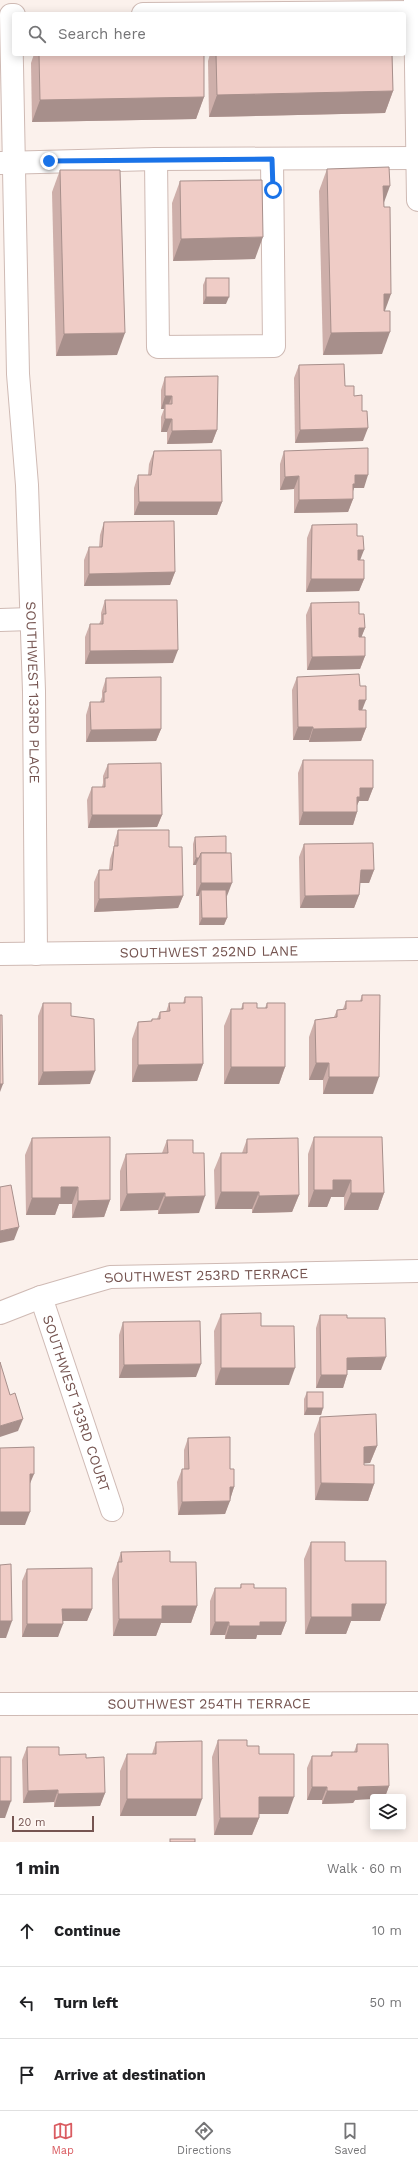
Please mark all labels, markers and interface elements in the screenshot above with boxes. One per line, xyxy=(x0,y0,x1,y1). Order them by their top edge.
search box xyxy=(12,12,406,56)
icon: search xyxy=(26,23,48,45)
text: Search here xyxy=(58,25,146,43)
route end xyxy=(40,152,58,170)
route start xyxy=(264,181,282,199)
street label: SOUTHWEST 133RD PLACE xyxy=(23,601,43,784)
street label: SOUTHWEST 252ND LANE xyxy=(120,942,298,961)
street label: SOUTHWEST 253RD TERRACE xyxy=(102,1265,308,1286)
street label: SOUTHWEST 133RD COURT xyxy=(40,1313,113,1494)
street label: SOUTHWEST 254TH TERRACE xyxy=(107,1695,311,1712)
map controls xyxy=(370,1794,406,1830)
button: layers xyxy=(370,1794,406,1830)
scale bar xyxy=(12,1814,94,1833)
text: 20 m xyxy=(18,1816,46,1829)
text: 1 min xyxy=(16,1858,60,1878)
text: Walk · 60 m xyxy=(327,1861,402,1876)
icon: ahead xyxy=(16,1920,38,1942)
text: Continue xyxy=(54,1922,121,1940)
text: 10 m xyxy=(372,1923,402,1938)
icon: left xyxy=(16,1992,38,2014)
text: Turn left xyxy=(54,1994,118,2012)
text: 50 m xyxy=(370,1995,402,2010)
icon: arrive xyxy=(16,2064,38,2086)
text: Arrive at destination xyxy=(54,2066,206,2084)
tab: Map xyxy=(52,2120,74,2157)
tab: Directions xyxy=(177,2120,231,2157)
tab: Saved xyxy=(334,2120,366,2157)

